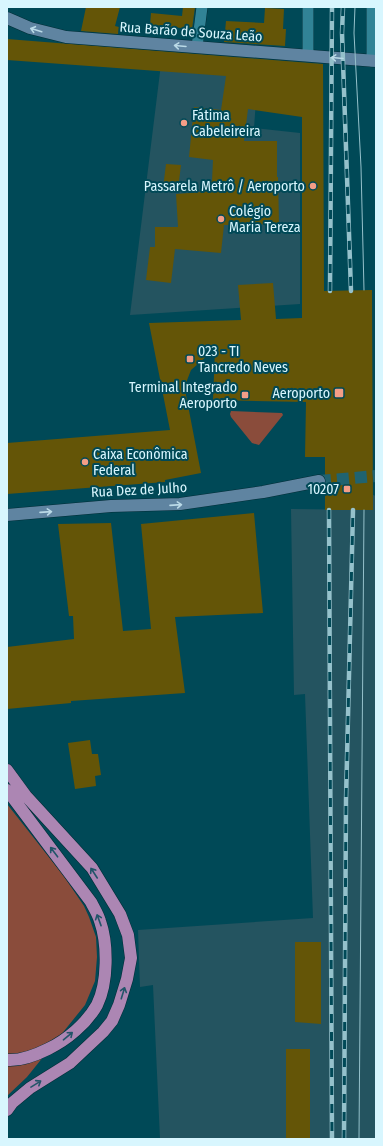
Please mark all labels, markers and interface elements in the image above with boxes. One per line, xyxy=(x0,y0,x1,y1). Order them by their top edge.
street label: Rua Barão de Souza Leão xyxy=(119,19,263,45)
one-way arrow xyxy=(29,26,42,33)
one-way arrow xyxy=(174,42,187,50)
one-way arrow xyxy=(331,54,344,61)
place label: Fátima Cabeleireira xyxy=(192,107,261,140)
marker: Fátima Cabeleireira xyxy=(179,118,189,128)
place label: Passarela Metrô / Aeroporto xyxy=(144,178,305,195)
marker: Passarela Metrô / Aeroporto xyxy=(308,181,318,191)
place label: Colégio Maria Tereza xyxy=(229,203,301,236)
marker: Colégio Maria Tereza xyxy=(216,214,226,224)
place label: 023 - TI Tancredo Neves xyxy=(198,343,288,376)
marker: 023 - TI Tancredo Neves xyxy=(185,354,195,364)
place label: Terminal Integrado Aeroporto xyxy=(129,379,237,412)
place label: Aeroporto xyxy=(272,385,330,402)
marker: Aeroporto xyxy=(333,387,345,399)
marker: Terminal Integrado Aeroporto xyxy=(240,390,250,400)
place label: Caixa Econômica Federal xyxy=(93,446,188,479)
marker: Caixa Econômica Federal xyxy=(80,457,90,467)
street label: Rua Dez de Julho xyxy=(91,479,187,501)
place label: 10207 xyxy=(308,481,339,498)
marker: 10207 xyxy=(342,484,352,494)
one-way arrow xyxy=(169,501,182,508)
one-way arrow xyxy=(39,508,52,515)
one-way arrow xyxy=(50,847,58,858)
one-way arrow xyxy=(90,867,98,879)
one-way arrow xyxy=(94,914,102,926)
one-way arrow xyxy=(120,987,127,1000)
one-way arrow xyxy=(63,1032,73,1041)
one-way arrow xyxy=(30,1080,42,1088)

